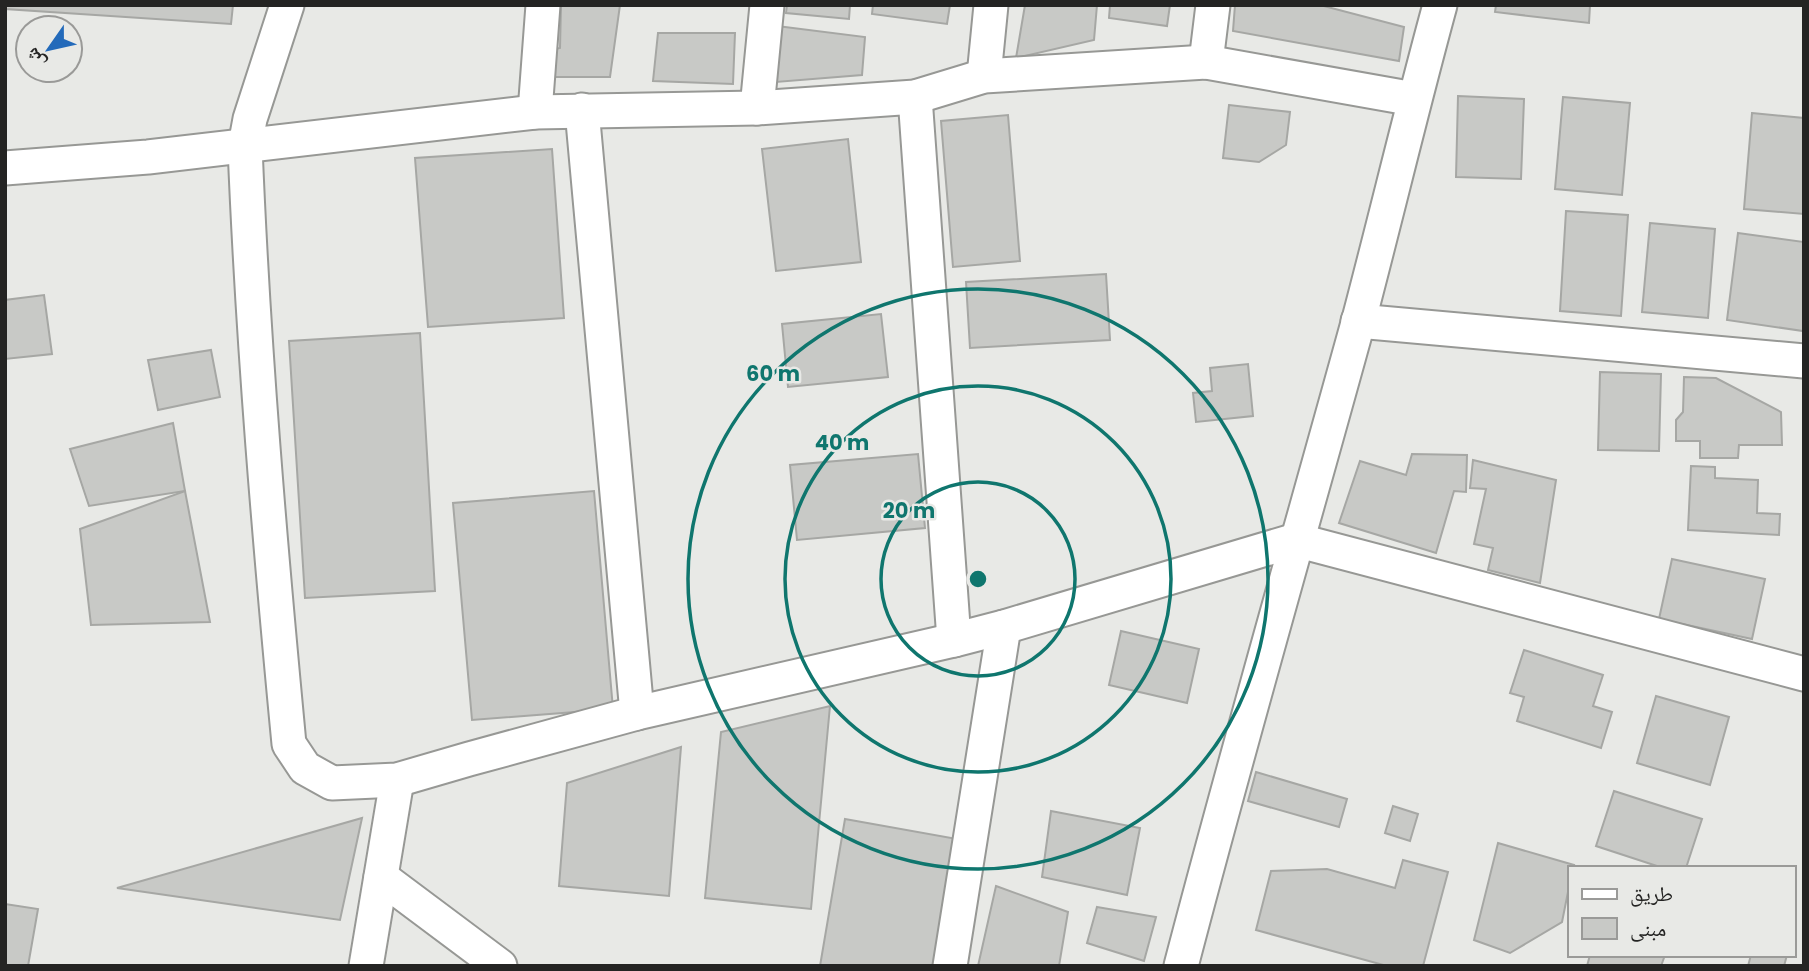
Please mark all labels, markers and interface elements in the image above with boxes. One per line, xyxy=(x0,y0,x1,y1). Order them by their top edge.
north arrow xyxy=(14,14,84,84)
text: ش xyxy=(18,42,52,74)
text: 60 m xyxy=(746,359,800,388)
text: 40 m xyxy=(815,428,869,457)
text: 20 m xyxy=(883,496,935,525)
centre of rings xyxy=(966,567,990,591)
legend xyxy=(1568,866,1795,957)
text: طريق xyxy=(1630,879,1673,908)
text: مبنى xyxy=(1630,914,1666,943)

